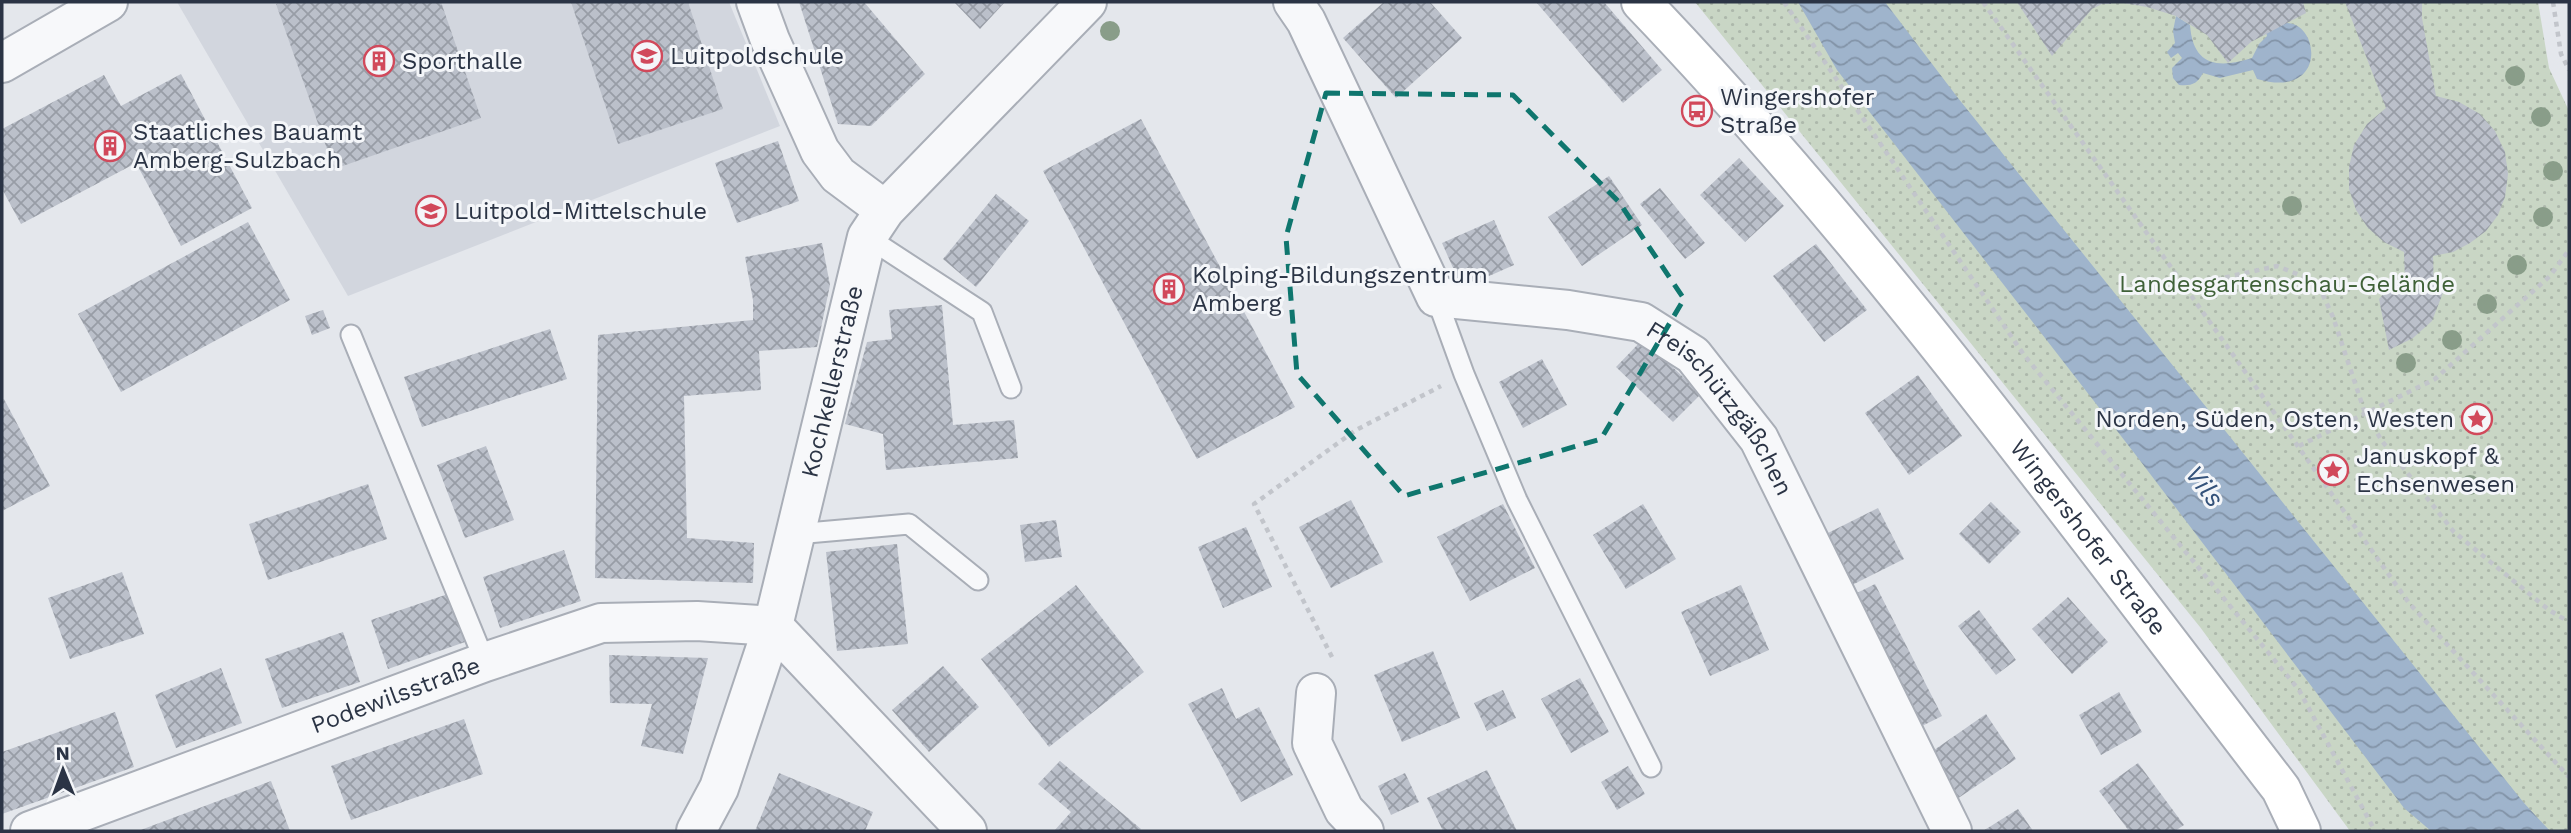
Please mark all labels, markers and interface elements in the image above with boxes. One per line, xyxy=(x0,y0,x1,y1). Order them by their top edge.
school or university icon: Luitpoldschule xyxy=(630,39,664,73)
place label: Luitpoldschule xyxy=(670,42,844,70)
building icon: Sporthalle xyxy=(362,44,396,78)
place label: Sporthalle xyxy=(402,47,523,75)
place label: Wingershofer Straße xyxy=(1720,83,1875,139)
bus stop icon: Wingershofer Straße xyxy=(1680,94,1714,128)
place label: Staatliches Bauamt Amberg-Sulzbach xyxy=(133,118,362,174)
building icon: Staatliches Bauamt Amberg-Sulzbach xyxy=(93,129,127,163)
school or university icon: Luitpold-Mittelschule xyxy=(414,194,448,228)
place label: Luitpold-Mittelschule xyxy=(454,197,707,225)
place label: Kolping-Bildungszentrum Amberg xyxy=(1192,261,1488,317)
park label: Landesgartenschau-Gelände xyxy=(2119,270,2455,298)
building icon: Kolping-Bildungszentrum Amberg xyxy=(1152,272,1186,306)
street label: Kochkellerstraße xyxy=(795,283,869,481)
street label: Freischützgäßchen xyxy=(1641,315,1798,500)
place icon: Norden, Süden, Osten, Westen xyxy=(2460,402,2494,436)
place label: Norden, Süden, Osten, Westen xyxy=(2095,405,2454,433)
street label: Wingershofer Straße xyxy=(2004,434,2172,641)
place label: Januskopf & Echsenwesen xyxy=(2356,442,2515,498)
place icon: Januskopf & Echsenwesen xyxy=(2316,453,2350,487)
water label: Vils xyxy=(2180,459,2230,513)
street label: Podewilsstraße xyxy=(307,651,484,739)
north arrow xyxy=(28,735,98,805)
text: N xyxy=(55,742,70,765)

